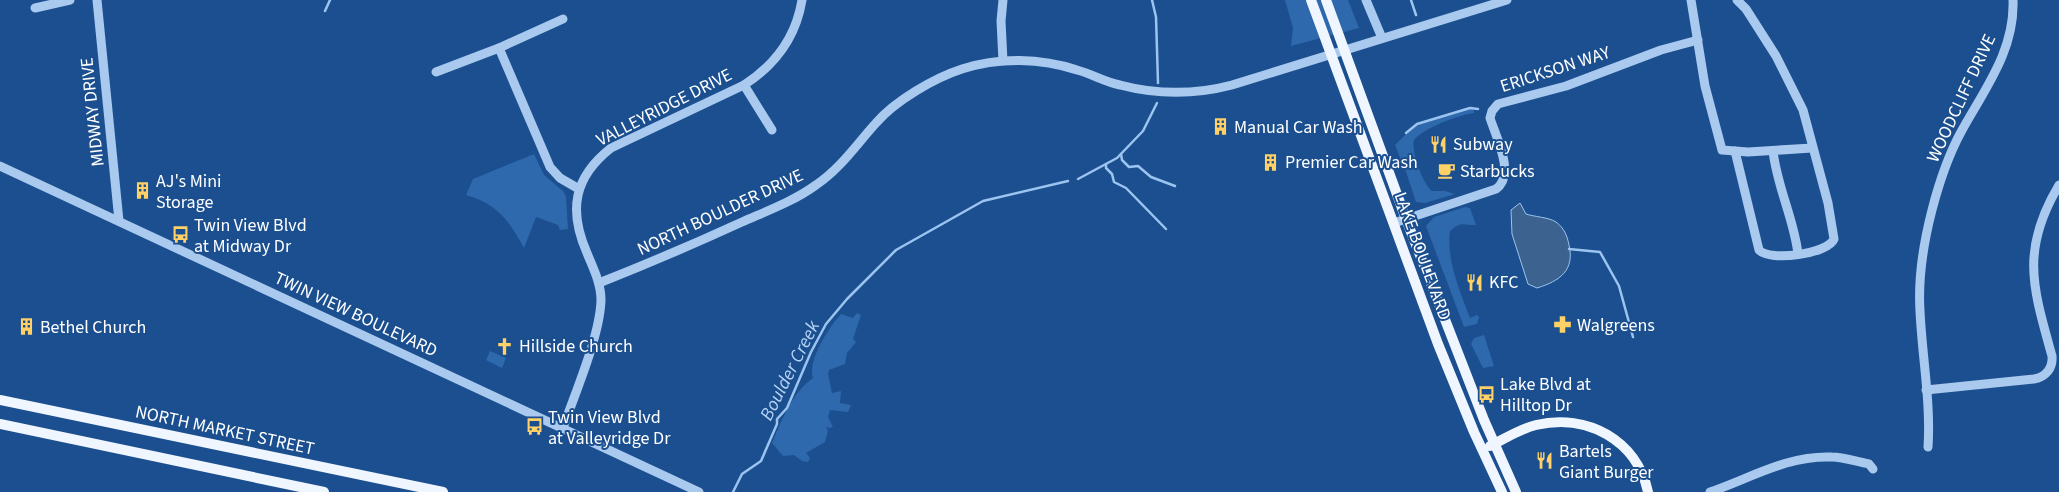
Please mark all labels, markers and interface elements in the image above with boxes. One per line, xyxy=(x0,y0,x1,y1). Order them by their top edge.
street label: WOODCLIFF DRIVE xyxy=(1921,30,2002,166)
street label: ERICKSON WAY xyxy=(1497,40,1614,99)
street label: MIDWAY DRIVE xyxy=(74,56,111,168)
street label: VALLEYRIDGE DRIVE xyxy=(592,62,736,152)
place label: Manual Car Wash xyxy=(1234,115,1363,140)
building icon: Manual Car Wash xyxy=(1210,117,1230,137)
place label: Subway xyxy=(1453,132,1513,157)
restaurant icon: Subway xyxy=(1429,134,1449,154)
place label: Premier Car Wash xyxy=(1285,150,1418,175)
building icon: Premier Car Wash xyxy=(1261,152,1281,172)
place label: Starbucks xyxy=(1460,159,1535,184)
cafe icon: Starbucks xyxy=(1436,161,1456,181)
street label: NORTH BOULDER DRIVE xyxy=(633,163,807,262)
place label: AJ's Mini Storage xyxy=(156,169,221,215)
building icon: AJ's Mini Storage xyxy=(132,181,152,201)
street label: LAKE BOULEVARD xyxy=(1388,189,1457,324)
place label: Twin View Blvd at Midway Dr xyxy=(194,213,307,259)
bus stop icon: Twin View Blvd at Midway Dr xyxy=(170,225,190,245)
street label: TWIN VIEW BOULEVARD xyxy=(270,266,442,363)
place label: KFC xyxy=(1489,270,1518,295)
restaurant icon: KFC xyxy=(1465,272,1485,292)
place label: Walgreens xyxy=(1577,313,1655,338)
place label: Bethel Church xyxy=(40,315,146,340)
water label: Boulder Creek xyxy=(754,315,828,425)
pharmacy icon: Walgreens xyxy=(1553,315,1573,335)
building icon: Bethel Church xyxy=(16,317,36,337)
place label: Hillside Church xyxy=(519,334,633,359)
church icon: Hillside Church xyxy=(495,336,515,356)
place label: Lake Blvd at Hilltop Dr xyxy=(1500,372,1591,418)
bus stop icon: Lake Blvd at Hilltop Dr xyxy=(1476,384,1496,404)
street label: NORTH MARKET STREET xyxy=(133,399,317,462)
place label: Twin View Blvd at Valleyridge Dr xyxy=(548,405,671,451)
bus stop icon: Twin View Blvd at Valleyridge Dr xyxy=(524,417,544,437)
place label: Bartels Giant Burger xyxy=(1559,439,1654,485)
restaurant icon: Bartels Giant Burger xyxy=(1535,451,1555,471)

